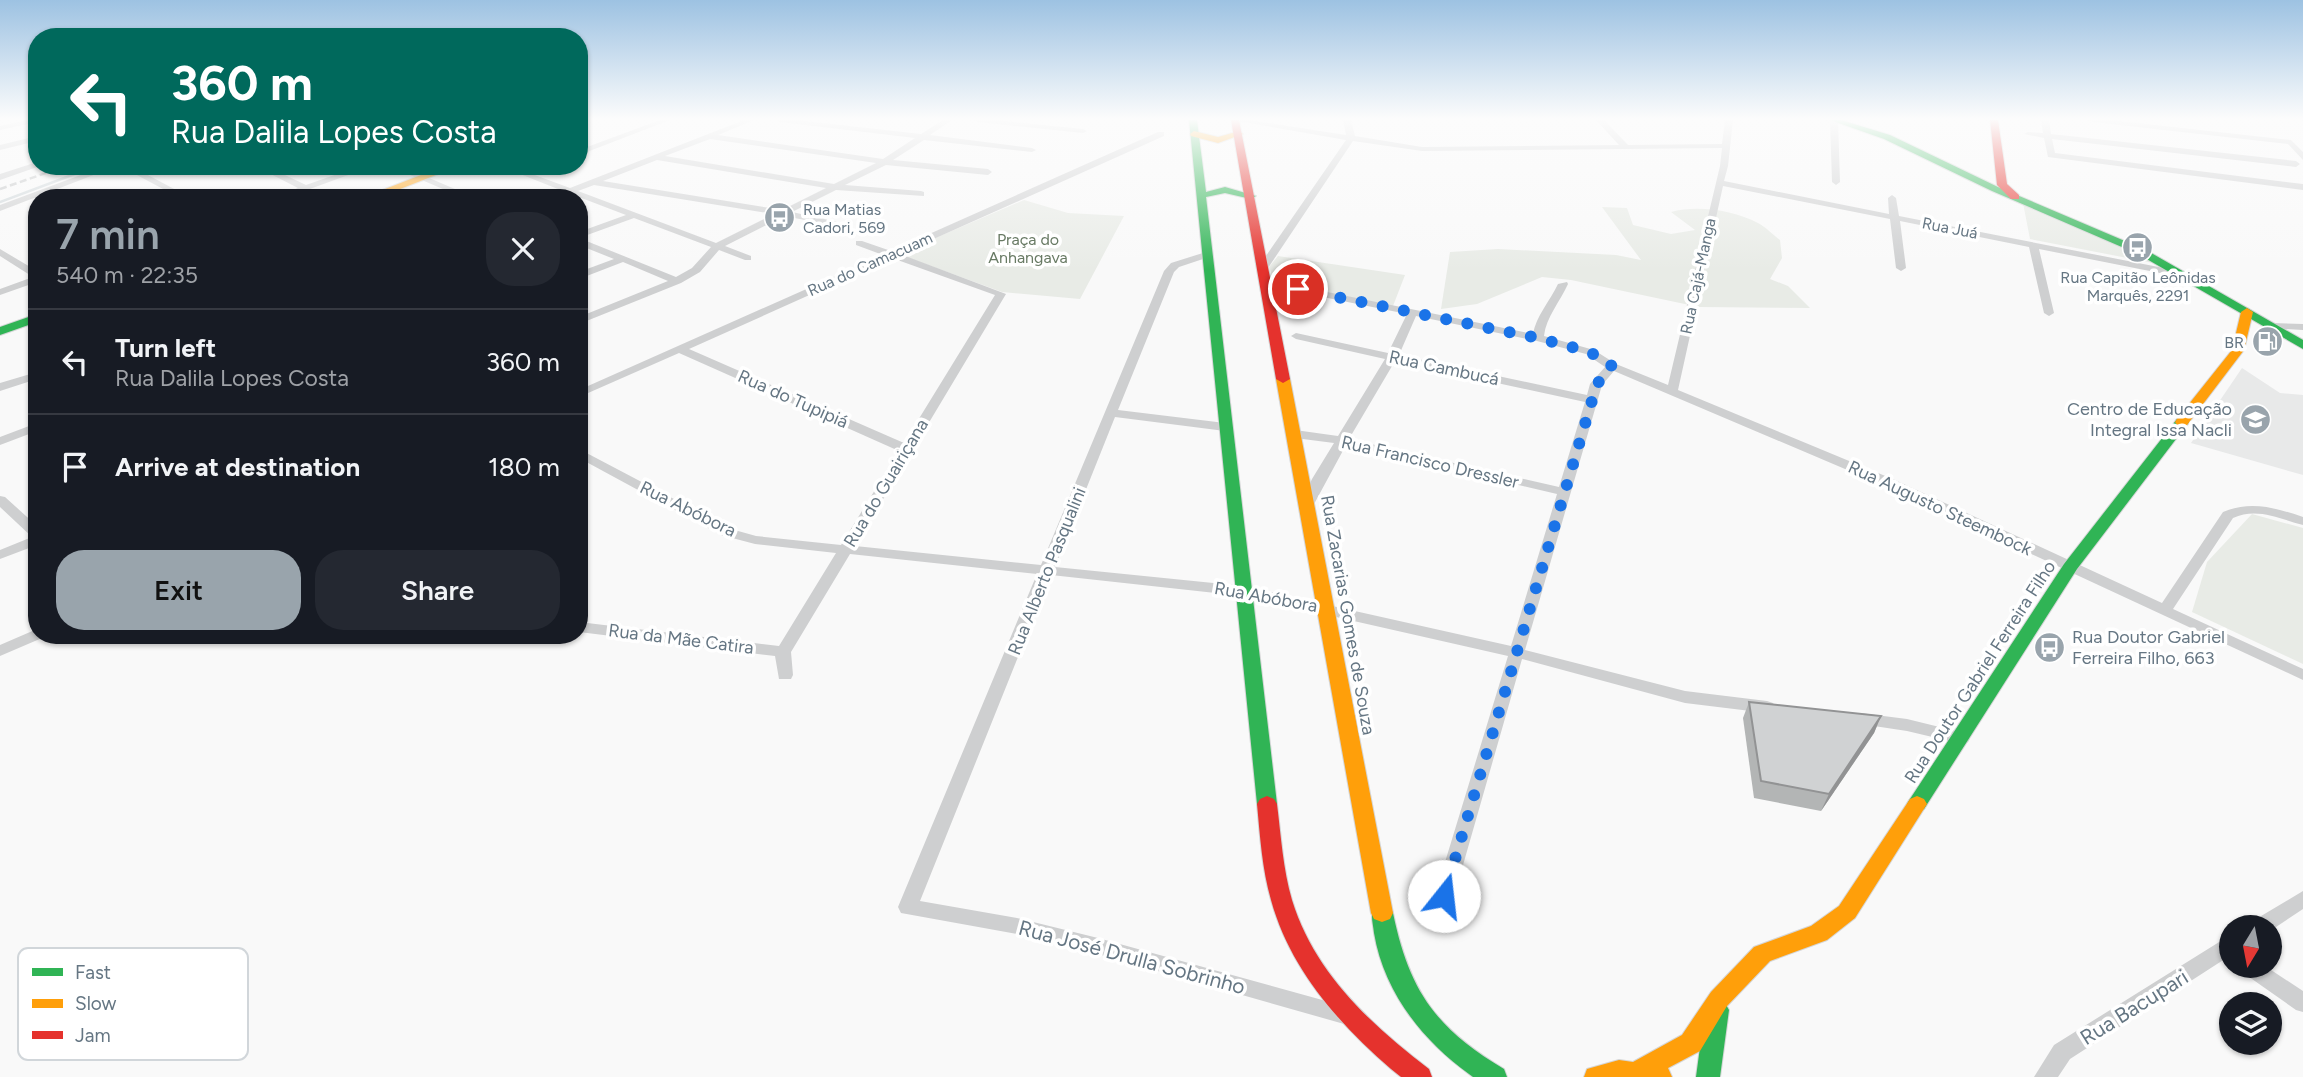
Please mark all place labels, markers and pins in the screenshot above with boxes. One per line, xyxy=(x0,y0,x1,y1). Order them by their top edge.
place label: Rua Matias Cadori, 569 xyxy=(803,200,885,237)
bus stop icon: Rua Matias Cadori, 569 xyxy=(763,201,797,235)
bus stop icon: Rua Capitão Leônidas Marquês, 2291 xyxy=(2121,231,2155,265)
pin xyxy=(1268,259,1328,319)
place label: Rua Capitão Leônidas Marquês, 2291 xyxy=(2060,268,2216,305)
fuel station icon: BR xyxy=(2250,325,2284,359)
place label: BR xyxy=(2224,333,2244,352)
place label: Centro de Educação Integral Issa Nacli xyxy=(2067,398,2232,441)
school or university icon: Centro de Educação Integral Issa Nacli xyxy=(2238,402,2272,436)
place label: Rua Doutor Gabriel Ferreira Filho, 663 xyxy=(2072,626,2225,669)
bus stop icon: Rua Doutor Gabriel Ferreira Filho, 663 xyxy=(2032,630,2066,664)

